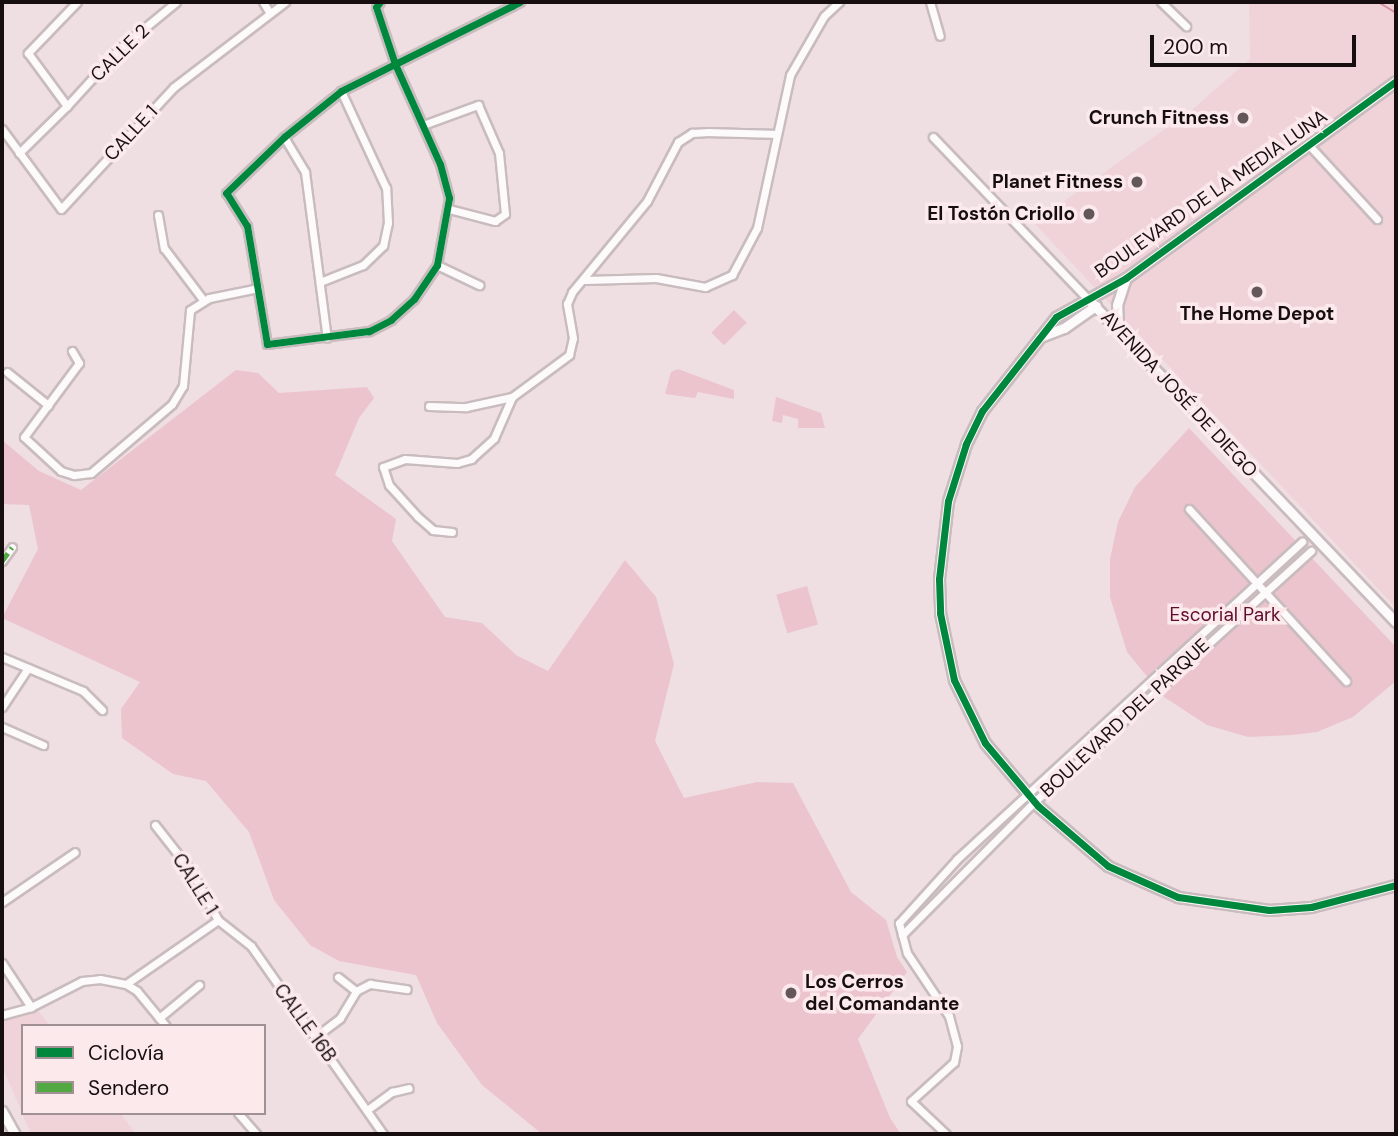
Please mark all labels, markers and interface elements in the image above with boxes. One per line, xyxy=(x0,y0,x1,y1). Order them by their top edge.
street label: CALLE 2 xyxy=(86,20,154,86)
scale bar xyxy=(1153,21,1360,65)
text: 200 m xyxy=(1163,33,1228,61)
street label: CALLE 1 xyxy=(100,100,162,166)
street label: BOULEVARD DE LA MEDIA LUNA xyxy=(1090,105,1332,283)
place label: Crunch Fitness xyxy=(1089,107,1229,129)
marker: Crunch Fitness xyxy=(1235,110,1251,126)
place label: Planet Fitness xyxy=(992,171,1123,193)
marker: Planet Fitness xyxy=(1129,174,1145,190)
place label: El Tostón Criollo xyxy=(927,203,1075,225)
marker: El Tostón Criollo xyxy=(1081,206,1097,222)
marker: The Home Depot xyxy=(1249,284,1265,300)
place label: The Home Depot xyxy=(1180,303,1334,325)
street label: AVENIDA JOSÉ DE DIEGO xyxy=(1096,306,1262,482)
park label: Escorial Park xyxy=(1169,604,1281,626)
street label: BOULEVARD DEL PARQUE xyxy=(1036,634,1214,802)
street label: CALLE 1 xyxy=(167,849,223,919)
place label: Los Cerros del Comandante xyxy=(805,971,959,1015)
street label: CALLE 16B xyxy=(269,979,341,1067)
marker: Los Cerros del Comandante xyxy=(783,985,799,1001)
legend xyxy=(21,1024,266,1115)
text: Ciclovía xyxy=(88,1039,164,1067)
text: Sendero xyxy=(88,1074,169,1102)

